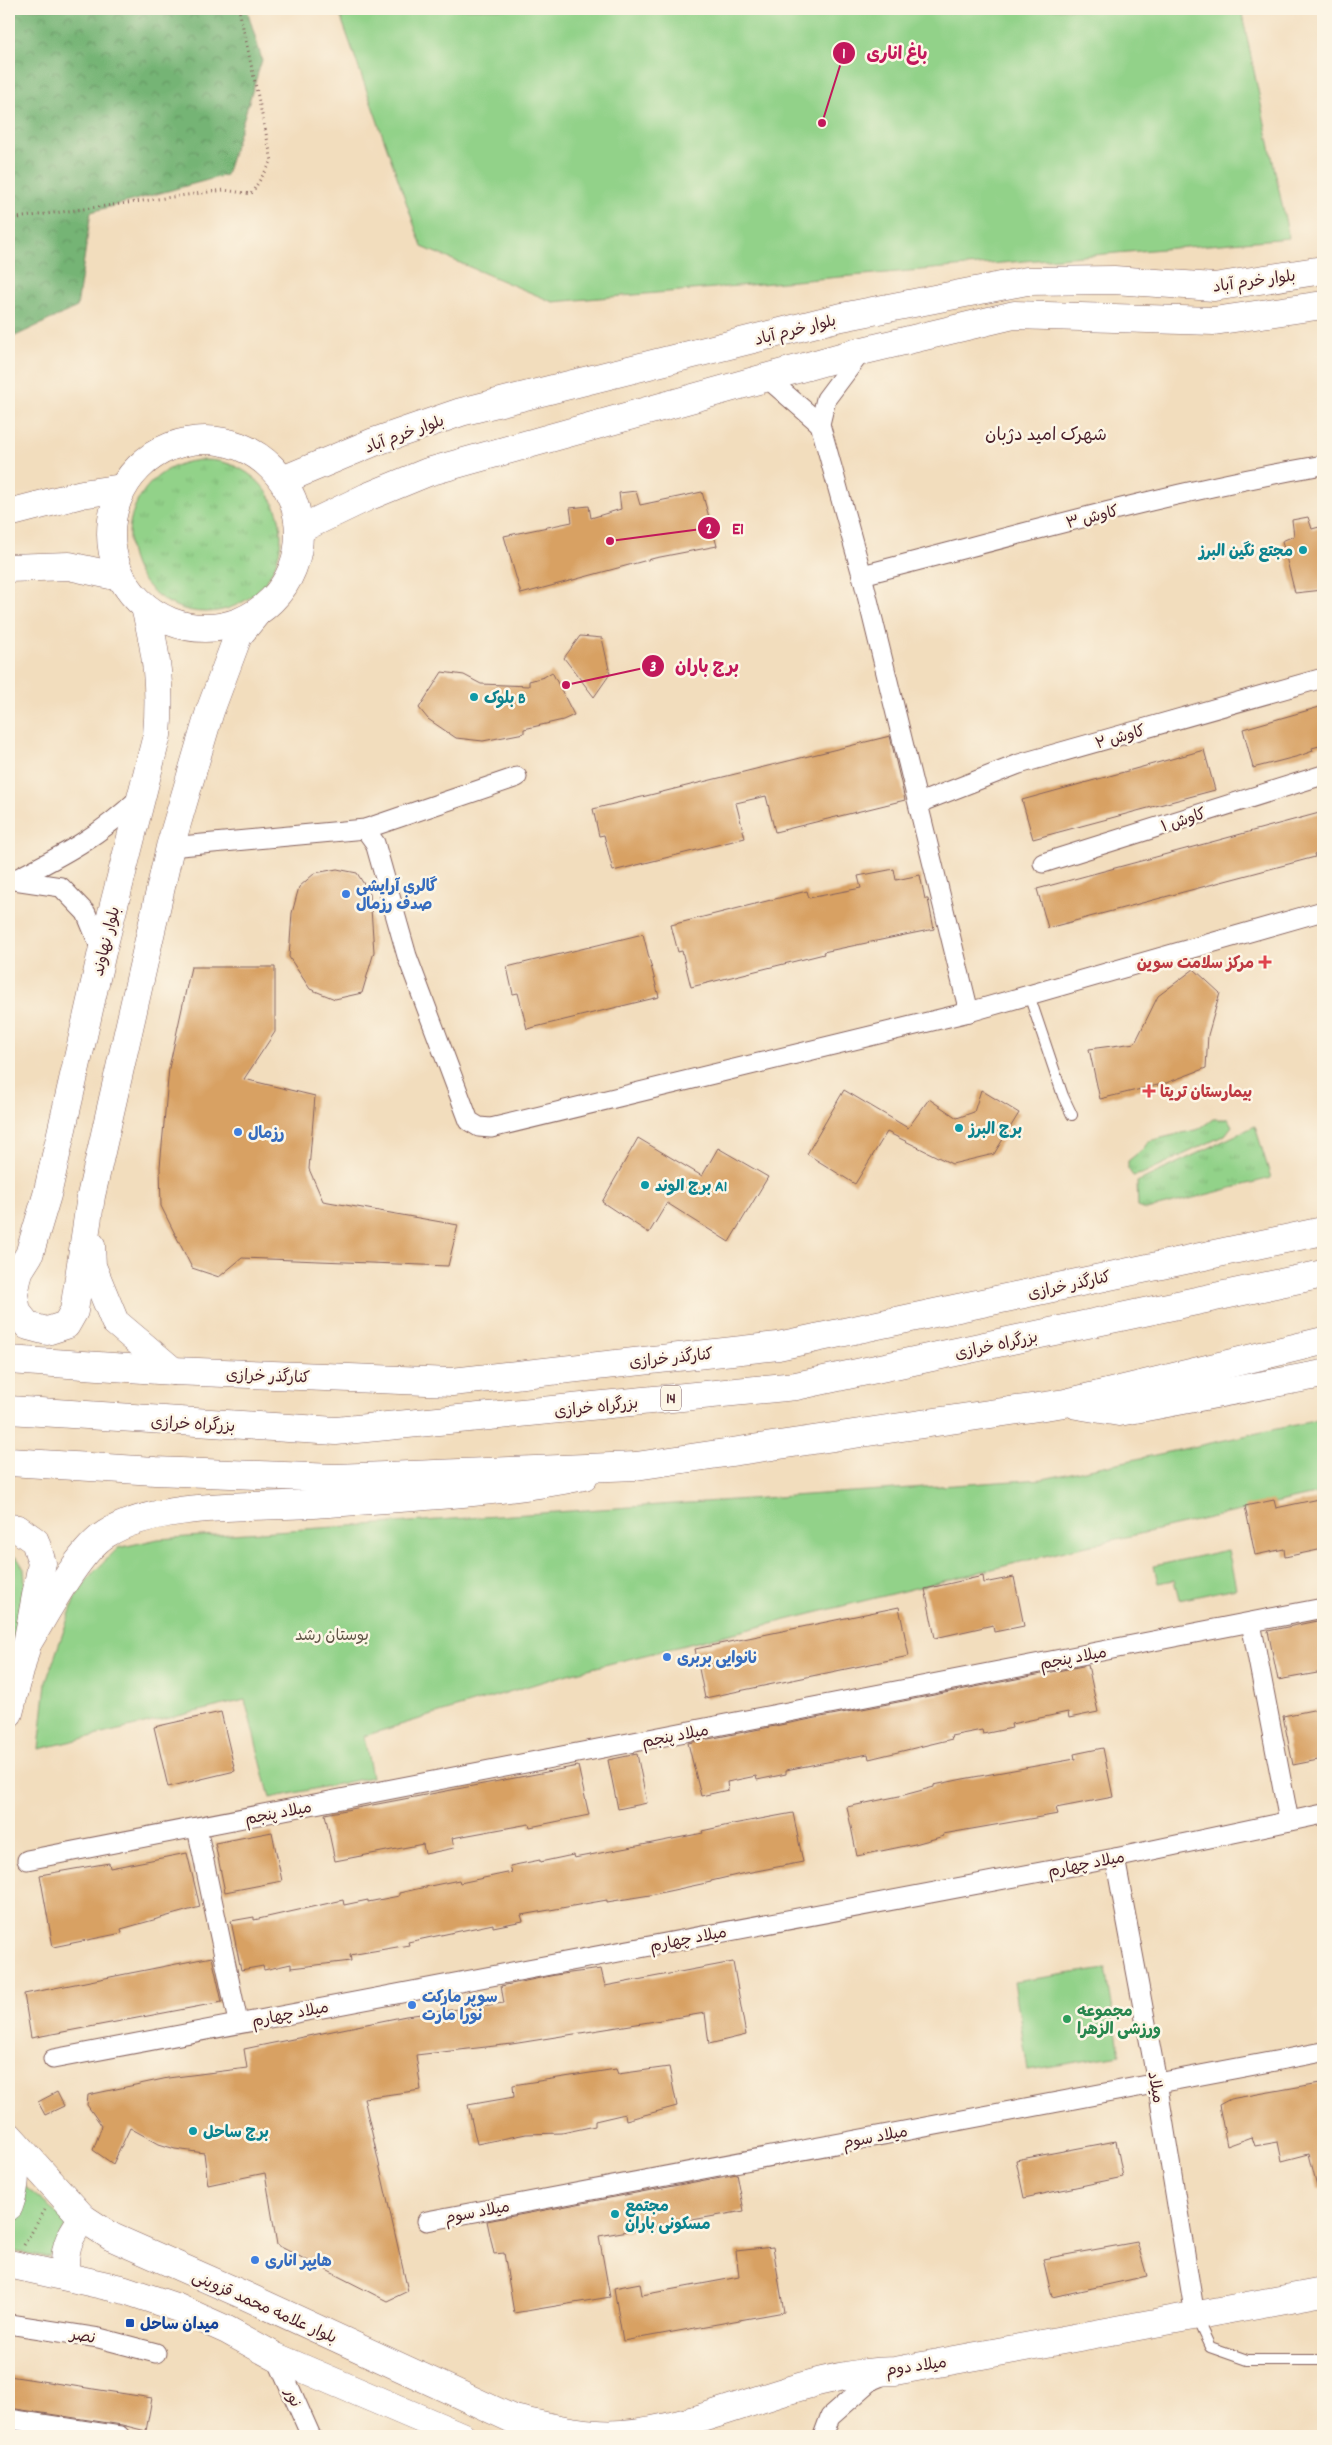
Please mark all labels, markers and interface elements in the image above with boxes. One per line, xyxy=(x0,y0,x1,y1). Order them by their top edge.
callout: باغ اناری xyxy=(832,36,938,69)
text: باغ اناری xyxy=(867,42,927,68)
text: 1 xyxy=(842,44,846,66)
street label: بلوار خرم آباد xyxy=(1211,265,1297,300)
street label: بلوار خرم آباد xyxy=(752,310,839,353)
street label: بلوار خرم آباد xyxy=(362,410,448,460)
district label: شهرک امید دژبان xyxy=(985,424,1107,449)
street label: کاوش ۳ xyxy=(1064,501,1121,536)
callout: E1 xyxy=(697,511,754,544)
text: E1 xyxy=(732,518,744,543)
text: 2 xyxy=(706,519,712,541)
place label: مجتع نگین البرز xyxy=(1197,541,1293,564)
marker: مجتع نگین البرز xyxy=(1297,544,1309,556)
callout: برج باران xyxy=(640,649,749,682)
text: برج باران xyxy=(675,656,739,681)
text: 3 xyxy=(650,657,657,679)
place label: بلوک B xyxy=(484,688,526,711)
marker: بلوک B xyxy=(468,691,480,703)
street label: کاوش ۲ xyxy=(1093,720,1149,756)
street label: کاوش ۱ xyxy=(1158,803,1209,839)
place label: گالری آرایشی صدف رزمال xyxy=(356,876,437,917)
marker: گالری آرایشی صدف رزمال xyxy=(340,888,352,900)
street label: بلوار نهاوند xyxy=(88,904,127,979)
place label: مرکز سلامت سوین xyxy=(1137,953,1254,976)
marker: مرکز سلامت سوین xyxy=(1258,955,1272,969)
place label: بیمارستان تریتا xyxy=(1160,1082,1252,1105)
marker: بیمارستان تریتا xyxy=(1142,1084,1156,1098)
place label: برج البرز xyxy=(967,1119,1022,1142)
marker: برج البرز xyxy=(953,1122,965,1134)
place label: رزمال xyxy=(248,1123,285,1146)
marker: رزمال xyxy=(232,1126,244,1138)
place label: برج الوند A1 xyxy=(655,1176,727,1199)
marker: برج الوند A1 xyxy=(639,1179,651,1191)
street label: کنارگذر خرازی xyxy=(1026,1266,1113,1306)
street label: بزرگراه خرازی xyxy=(953,1326,1040,1366)
street label: کنارگذر خرازی xyxy=(628,1344,714,1375)
street label: کنارگذر خرازی xyxy=(225,1365,311,1390)
road number: 14 xyxy=(661,1386,681,1410)
street label: بزرگراه خرازی xyxy=(553,1393,639,1424)
street label: بزرگراه خرازی xyxy=(150,1412,236,1439)
park label: بوستان رشد xyxy=(295,1625,369,1648)
street label: میلاد پنجم xyxy=(1038,1642,1109,1677)
place label: نانوایی بربری xyxy=(677,1648,758,1671)
marker: نانوایی بربری xyxy=(661,1651,673,1663)
street label: میلاد پنجم xyxy=(640,1720,711,1755)
street label: میلاد پنجم xyxy=(243,1797,314,1832)
street label: میلاد چهارم xyxy=(1046,1847,1127,1884)
street label: میلاد چهارم xyxy=(648,1922,729,1959)
place label: سوپر مارکت نورا مارت xyxy=(422,1987,498,2028)
street label: میلاد چهارم xyxy=(250,1997,331,2034)
marker: سوپر مارکت نورا مارت xyxy=(406,1999,418,2011)
place label: مجموعه ورزشی الزهرا xyxy=(1077,2001,1161,2042)
marker: مجموعه ورزشی الزهرا xyxy=(1061,2013,1073,2025)
street label: میلاد xyxy=(1140,2070,1169,2105)
street label: میلاد سوم xyxy=(841,2121,910,2156)
place label: برج ساحل xyxy=(203,2122,269,2145)
marker: برج ساحل xyxy=(187,2125,199,2137)
street label: میلاد سوم xyxy=(443,2196,512,2231)
place label: مجتمع مسکونی باران xyxy=(625,2196,710,2237)
marker: مجتمع مسکونی باران xyxy=(609,2208,621,2220)
place label: هايپر اناری xyxy=(265,2251,332,2274)
marker: هايپر اناری xyxy=(249,2254,261,2266)
street label: بلوار علامه محمد قزوینی xyxy=(188,2266,340,2351)
place label: میدان ساحل xyxy=(140,2314,219,2337)
marker: میدان ساحل xyxy=(124,2317,136,2329)
street label: نصر xyxy=(66,2324,97,2351)
street label: میلاد دوم xyxy=(884,2352,948,2383)
street label: نور xyxy=(277,2384,306,2411)

